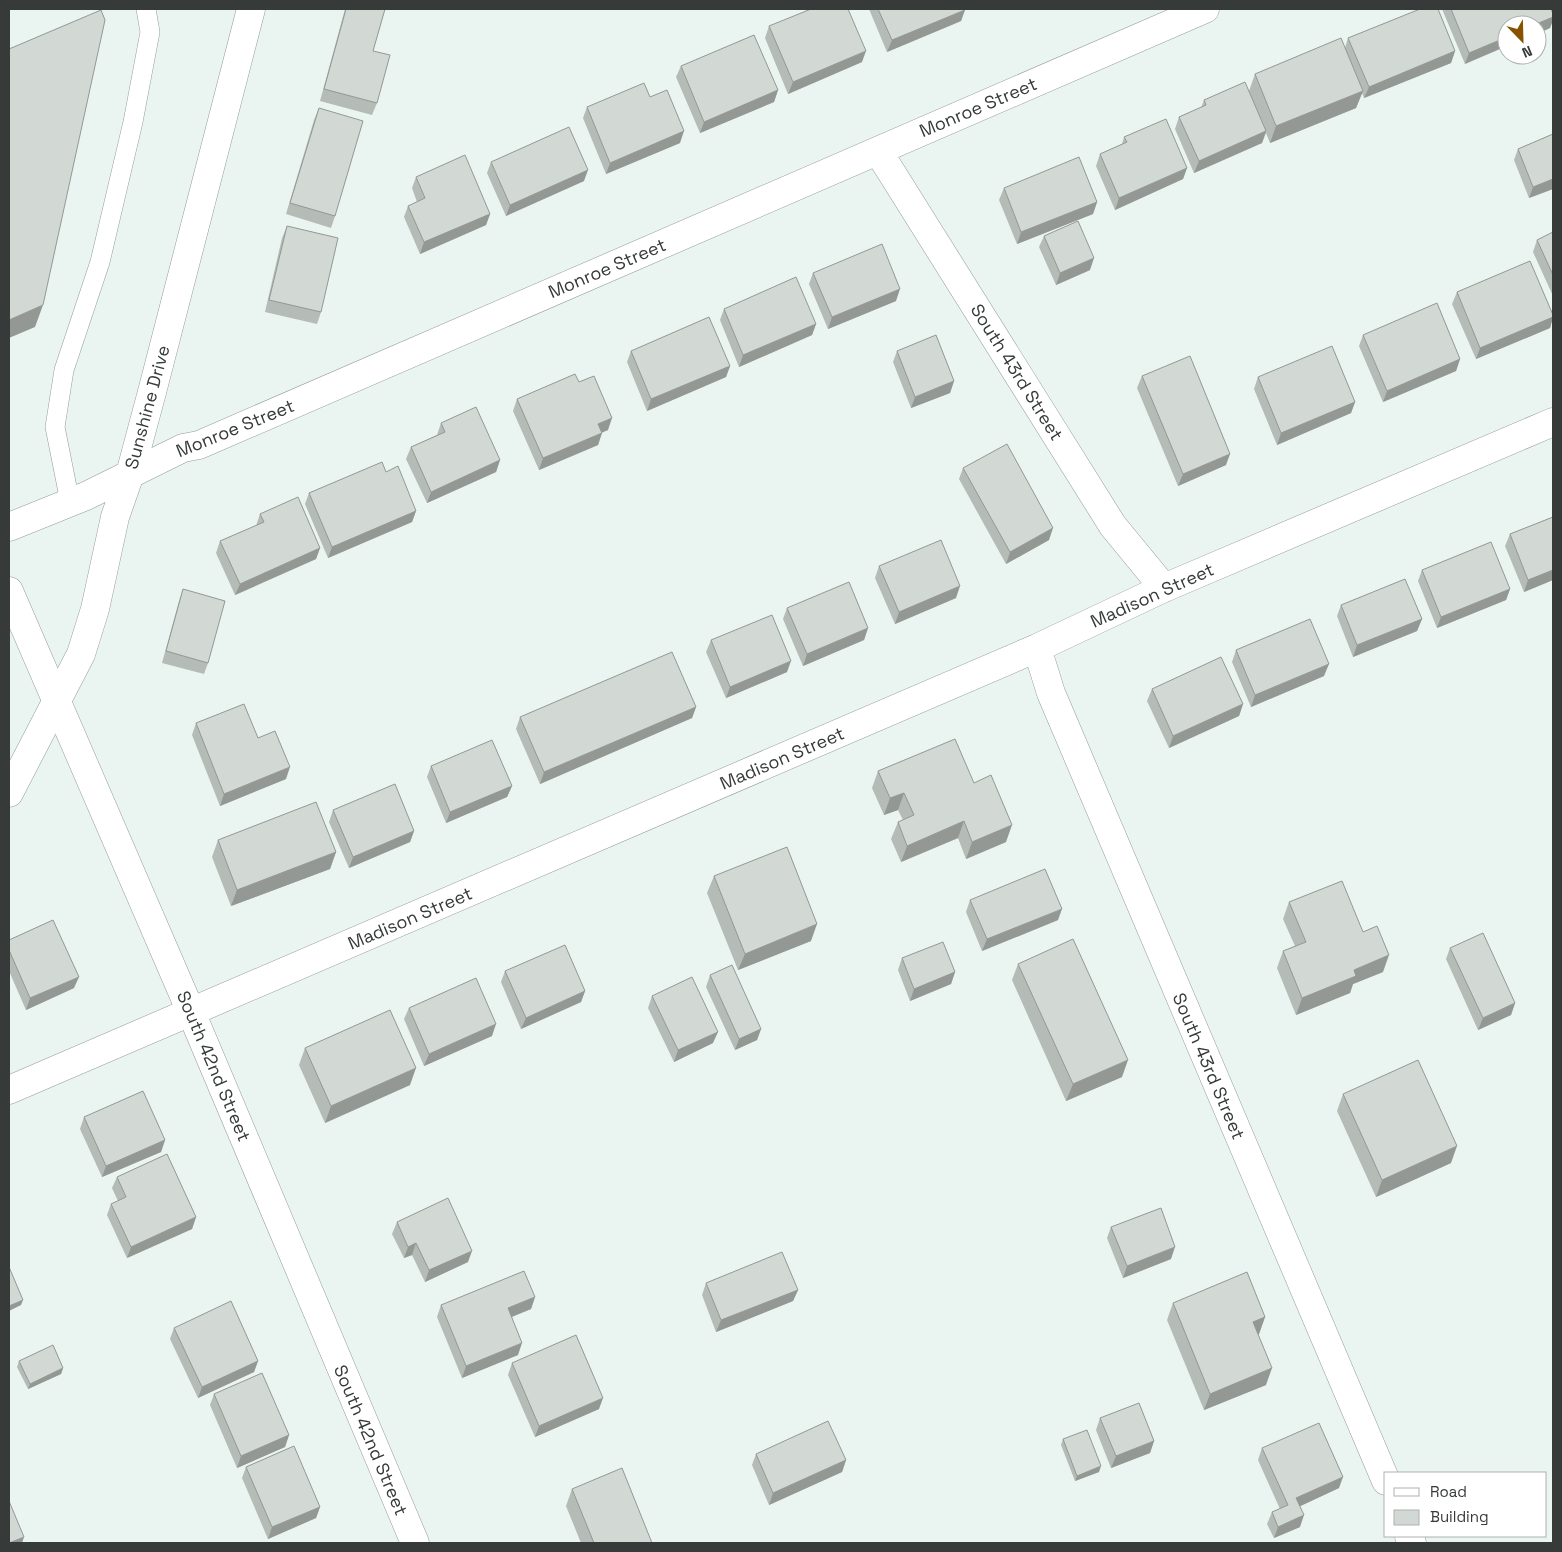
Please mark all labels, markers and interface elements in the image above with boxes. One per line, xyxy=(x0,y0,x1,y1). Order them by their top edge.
north arrow xyxy=(1497,15,1547,65)
text: N xyxy=(1519,42,1535,62)
street label: Monroe Street xyxy=(916,72,1040,142)
street label: Monroe Street xyxy=(545,233,669,303)
street label: South 43rd Street xyxy=(966,299,1068,445)
street label: Sunshine Drive xyxy=(119,342,175,472)
street label: Monroe Street xyxy=(172,394,298,462)
street label: Madison Street xyxy=(1087,557,1217,633)
street label: Madison Street xyxy=(716,721,848,795)
street label: Madison Street xyxy=(344,881,476,955)
street label: South 42nd Street xyxy=(172,987,256,1145)
street label: South 43rd Street xyxy=(1168,989,1250,1143)
street label: South 42nd Street xyxy=(329,1361,413,1519)
legend xyxy=(1384,1472,1547,1537)
text: Road xyxy=(1430,1482,1467,1501)
text: Building xyxy=(1430,1507,1489,1526)

